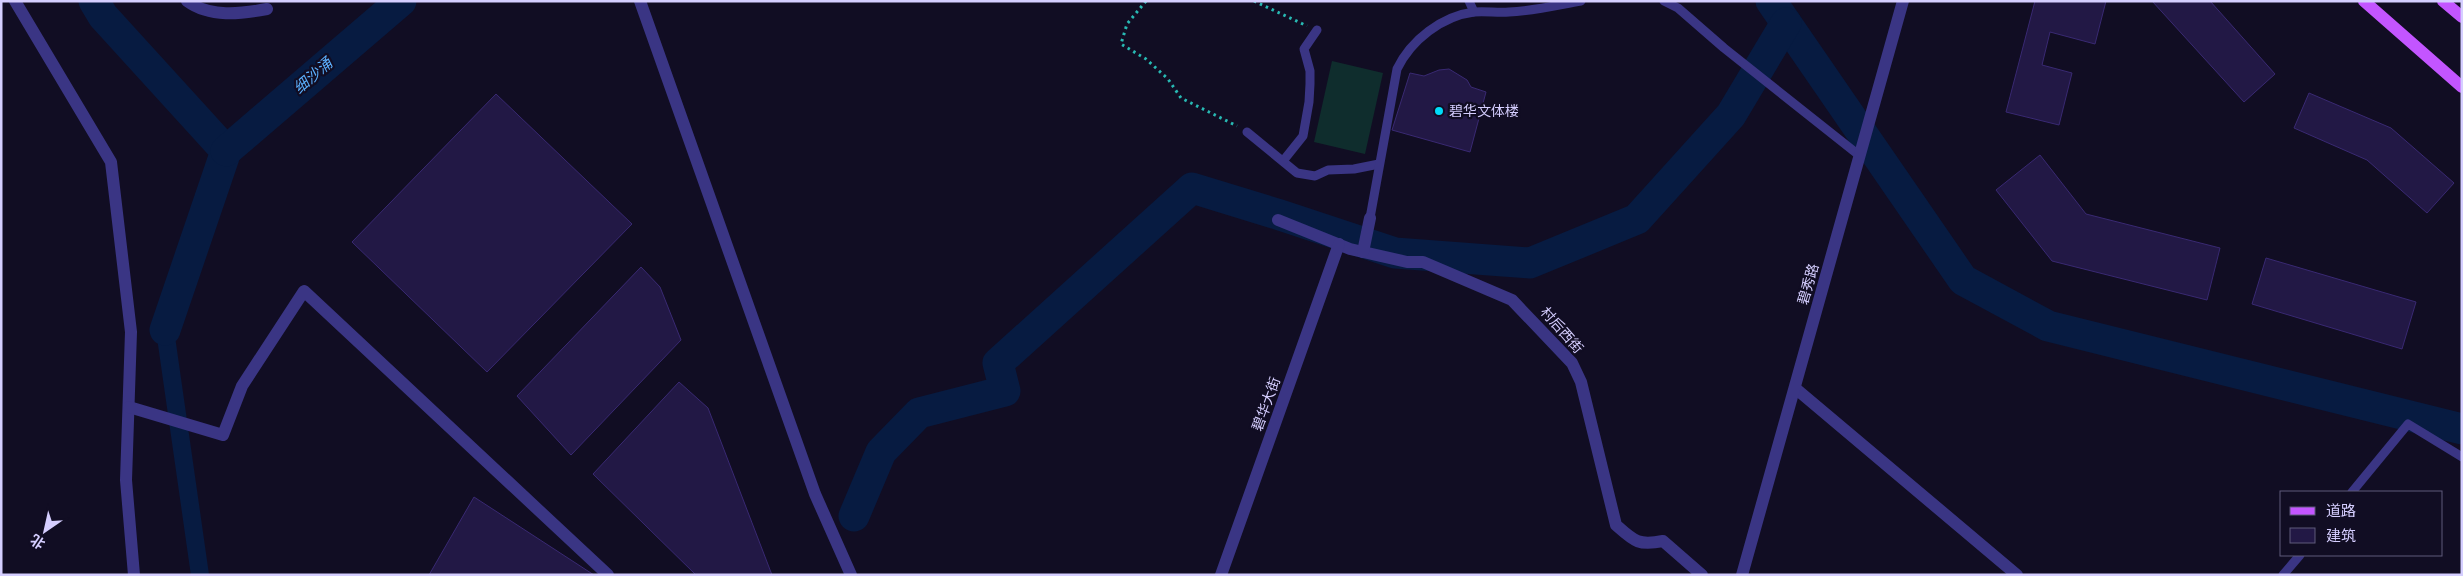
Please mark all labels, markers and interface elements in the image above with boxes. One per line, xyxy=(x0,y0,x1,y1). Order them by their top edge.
water label: 细沙涌 xyxy=(290,53,337,97)
place label: 碧华文体楼 xyxy=(1449,103,1519,119)
marker: 碧华文体楼 xyxy=(1433,105,1445,117)
street label: 碧秀路 xyxy=(1795,262,1821,306)
street label: 村后西街 xyxy=(1538,304,1586,356)
street label: 碧华大街 xyxy=(1249,375,1283,433)
legend xyxy=(2280,491,2443,556)
text: 道路 xyxy=(2326,502,2356,519)
north arrow xyxy=(20,506,70,556)
text: 建筑 xyxy=(2326,527,2356,544)
text: 北 xyxy=(27,531,48,552)

